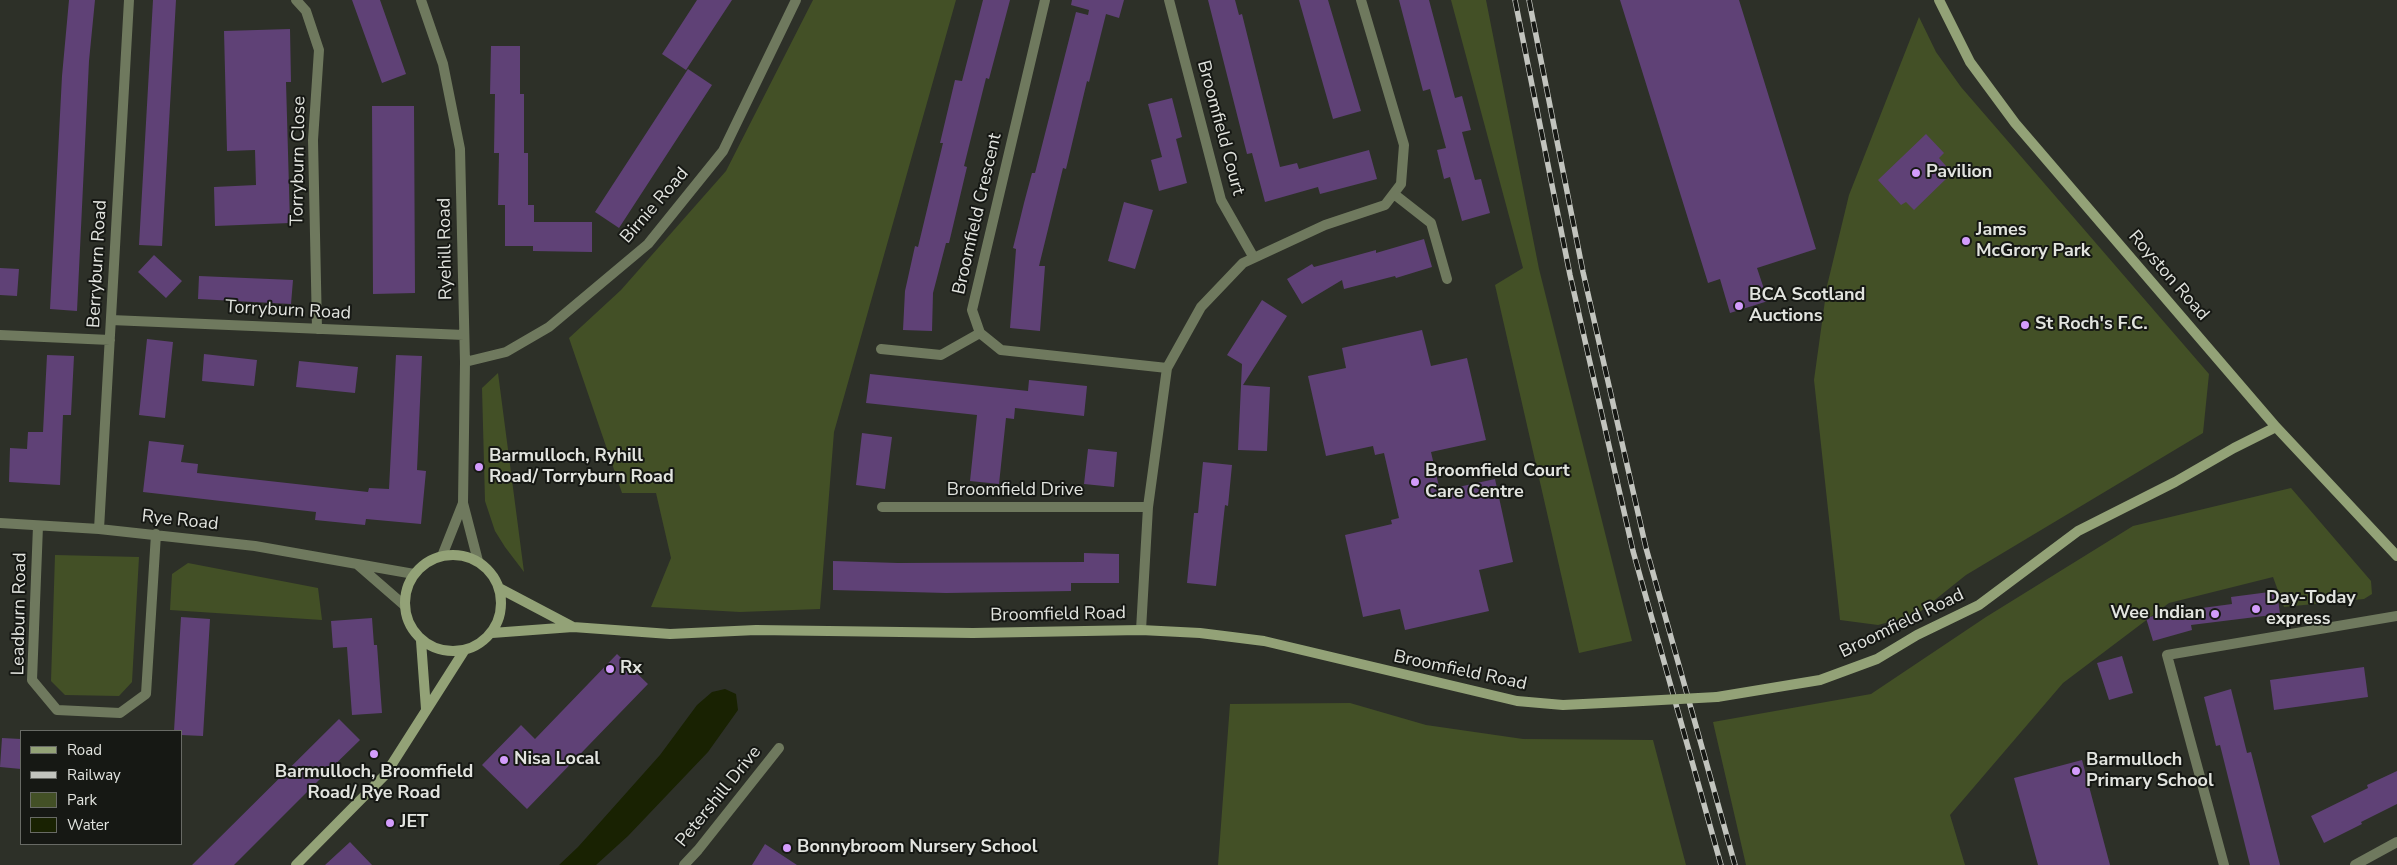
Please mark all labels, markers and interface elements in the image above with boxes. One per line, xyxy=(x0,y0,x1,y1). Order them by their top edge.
street label: Broomfield Court xyxy=(1192,58,1248,198)
street label: Torryburn Close xyxy=(287,96,311,226)
street label: Broomfield Crescent xyxy=(949,131,1007,297)
place label: Pavilion xyxy=(1926,162,1992,184)
street label: Birnie Road xyxy=(616,164,694,248)
marker: Pavilion xyxy=(1910,167,1922,179)
street label: Ryehill Road xyxy=(434,198,458,300)
street label: Berryburn Road xyxy=(84,199,112,329)
place label: James McGrory Park xyxy=(1976,220,2090,262)
street label: Royston Road xyxy=(2123,227,2213,325)
marker: James McGrory Park xyxy=(1960,235,1972,247)
place label: BCA Scotland Auctions xyxy=(1749,285,1865,328)
street label: Torryburn Road xyxy=(225,297,351,325)
marker: BCA Scotland Auctions xyxy=(1733,300,1745,312)
place label: St Roch's F.C. xyxy=(2035,314,2148,336)
marker: St Roch's F.C. xyxy=(2019,319,2031,331)
place label: Barmulloch, Ryhill Road/ Torryburn Road xyxy=(489,446,674,488)
marker: Barmulloch, Ryhill Road/ Torryburn Road xyxy=(473,461,485,473)
place label: Broomfield Court Care Centre xyxy=(1425,461,1570,504)
marker: Broomfield Court Care Centre xyxy=(1409,476,1421,488)
street label: Broomfield Drive xyxy=(947,480,1083,502)
street label: Rye Road xyxy=(140,506,220,536)
street label: Leadburn Road xyxy=(8,552,32,676)
street label: Broomfield Road xyxy=(1836,585,1968,663)
place label: Day-Today express xyxy=(2266,588,2356,630)
street label: Broomfield Road xyxy=(990,603,1126,627)
place label: Wee Indian xyxy=(2110,603,2205,625)
marker: Day-Today express xyxy=(2250,603,2262,615)
marker: Wee Indian xyxy=(2209,608,2221,620)
street label: Broomfield Road xyxy=(1391,646,1529,696)
place label: Rx xyxy=(620,658,642,680)
marker: Rx xyxy=(604,663,616,675)
legend xyxy=(20,730,182,845)
text: Road xyxy=(67,740,102,760)
street label: Petershill Drive xyxy=(672,742,766,852)
marker: Barmulloch, Broomfield Road/ Rye Road xyxy=(368,748,380,760)
place label: Nisa Local xyxy=(514,749,600,771)
place label: Barmulloch Primary School xyxy=(2086,750,2214,792)
marker: Nisa Local xyxy=(498,754,510,766)
place label: Barmulloch, Broomfield Road/ Rye Road xyxy=(275,762,473,804)
text: Railway xyxy=(67,765,121,785)
marker: Barmulloch Primary School xyxy=(2070,765,2082,777)
text: Park xyxy=(67,790,97,810)
place label: JET xyxy=(400,812,428,834)
text: Water xyxy=(67,815,109,835)
marker: JET xyxy=(384,817,396,829)
place label: Bonnybroom Nursery School xyxy=(797,837,1037,859)
marker: Bonnybroom Nursery School xyxy=(781,842,793,854)

